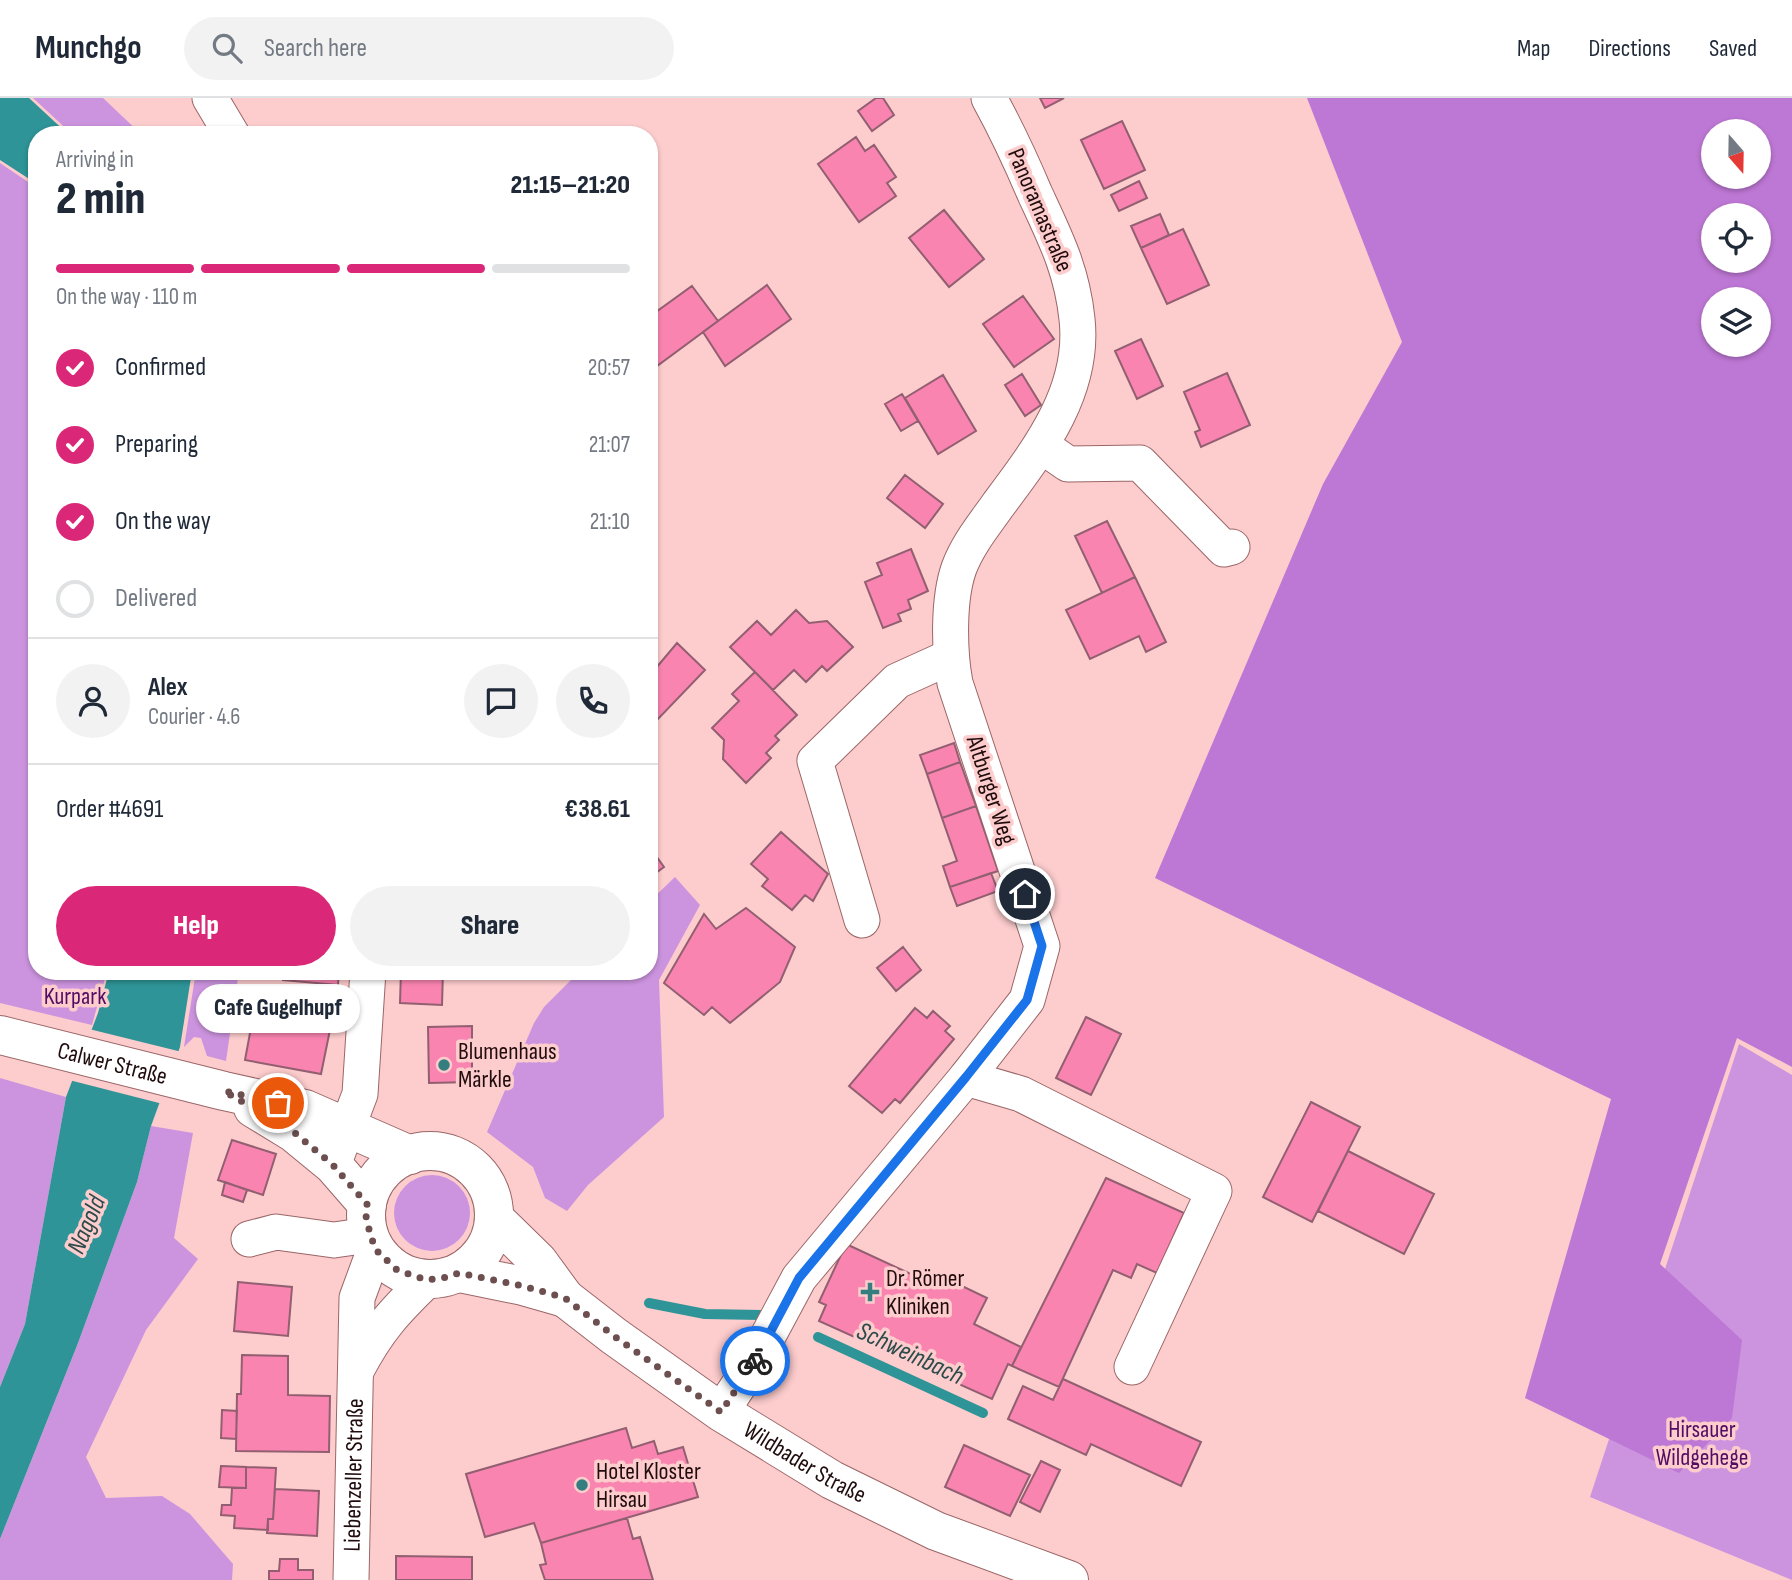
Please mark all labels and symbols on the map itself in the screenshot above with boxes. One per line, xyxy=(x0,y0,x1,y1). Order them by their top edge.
north arrow xyxy=(1701,119,1771,189)
street label: Panoramastraße xyxy=(1001,144,1079,276)
street label: Altburger Weg xyxy=(959,731,1022,848)
pin xyxy=(995,864,1055,924)
park label: Kurpark xyxy=(44,982,106,1011)
callout: Cafe Gugelhupf xyxy=(196,984,360,1033)
street label: Calwer Straße xyxy=(55,1036,170,1091)
place label: Blumenhaus Märkle xyxy=(458,1037,557,1094)
marker: Blumenhaus Märkle xyxy=(436,1057,452,1073)
pin xyxy=(248,1073,308,1133)
water label: Nagold xyxy=(61,1190,114,1259)
place label: Dr. Römer Kliniken xyxy=(886,1264,964,1321)
marker: Dr. Römer Kliniken xyxy=(860,1282,880,1302)
water label: Schweinbach xyxy=(852,1316,968,1392)
courier xyxy=(720,1326,790,1396)
street label: Liebenzeller Straße xyxy=(337,1398,369,1552)
street label: Wildbader Straße xyxy=(738,1415,871,1509)
park label: Hirsauer Wildgehege xyxy=(1656,1415,1748,1472)
place label: Hotel Kloster Hirsau xyxy=(596,1457,701,1514)
marker: Hotel Kloster Hirsau xyxy=(574,1477,590,1493)

